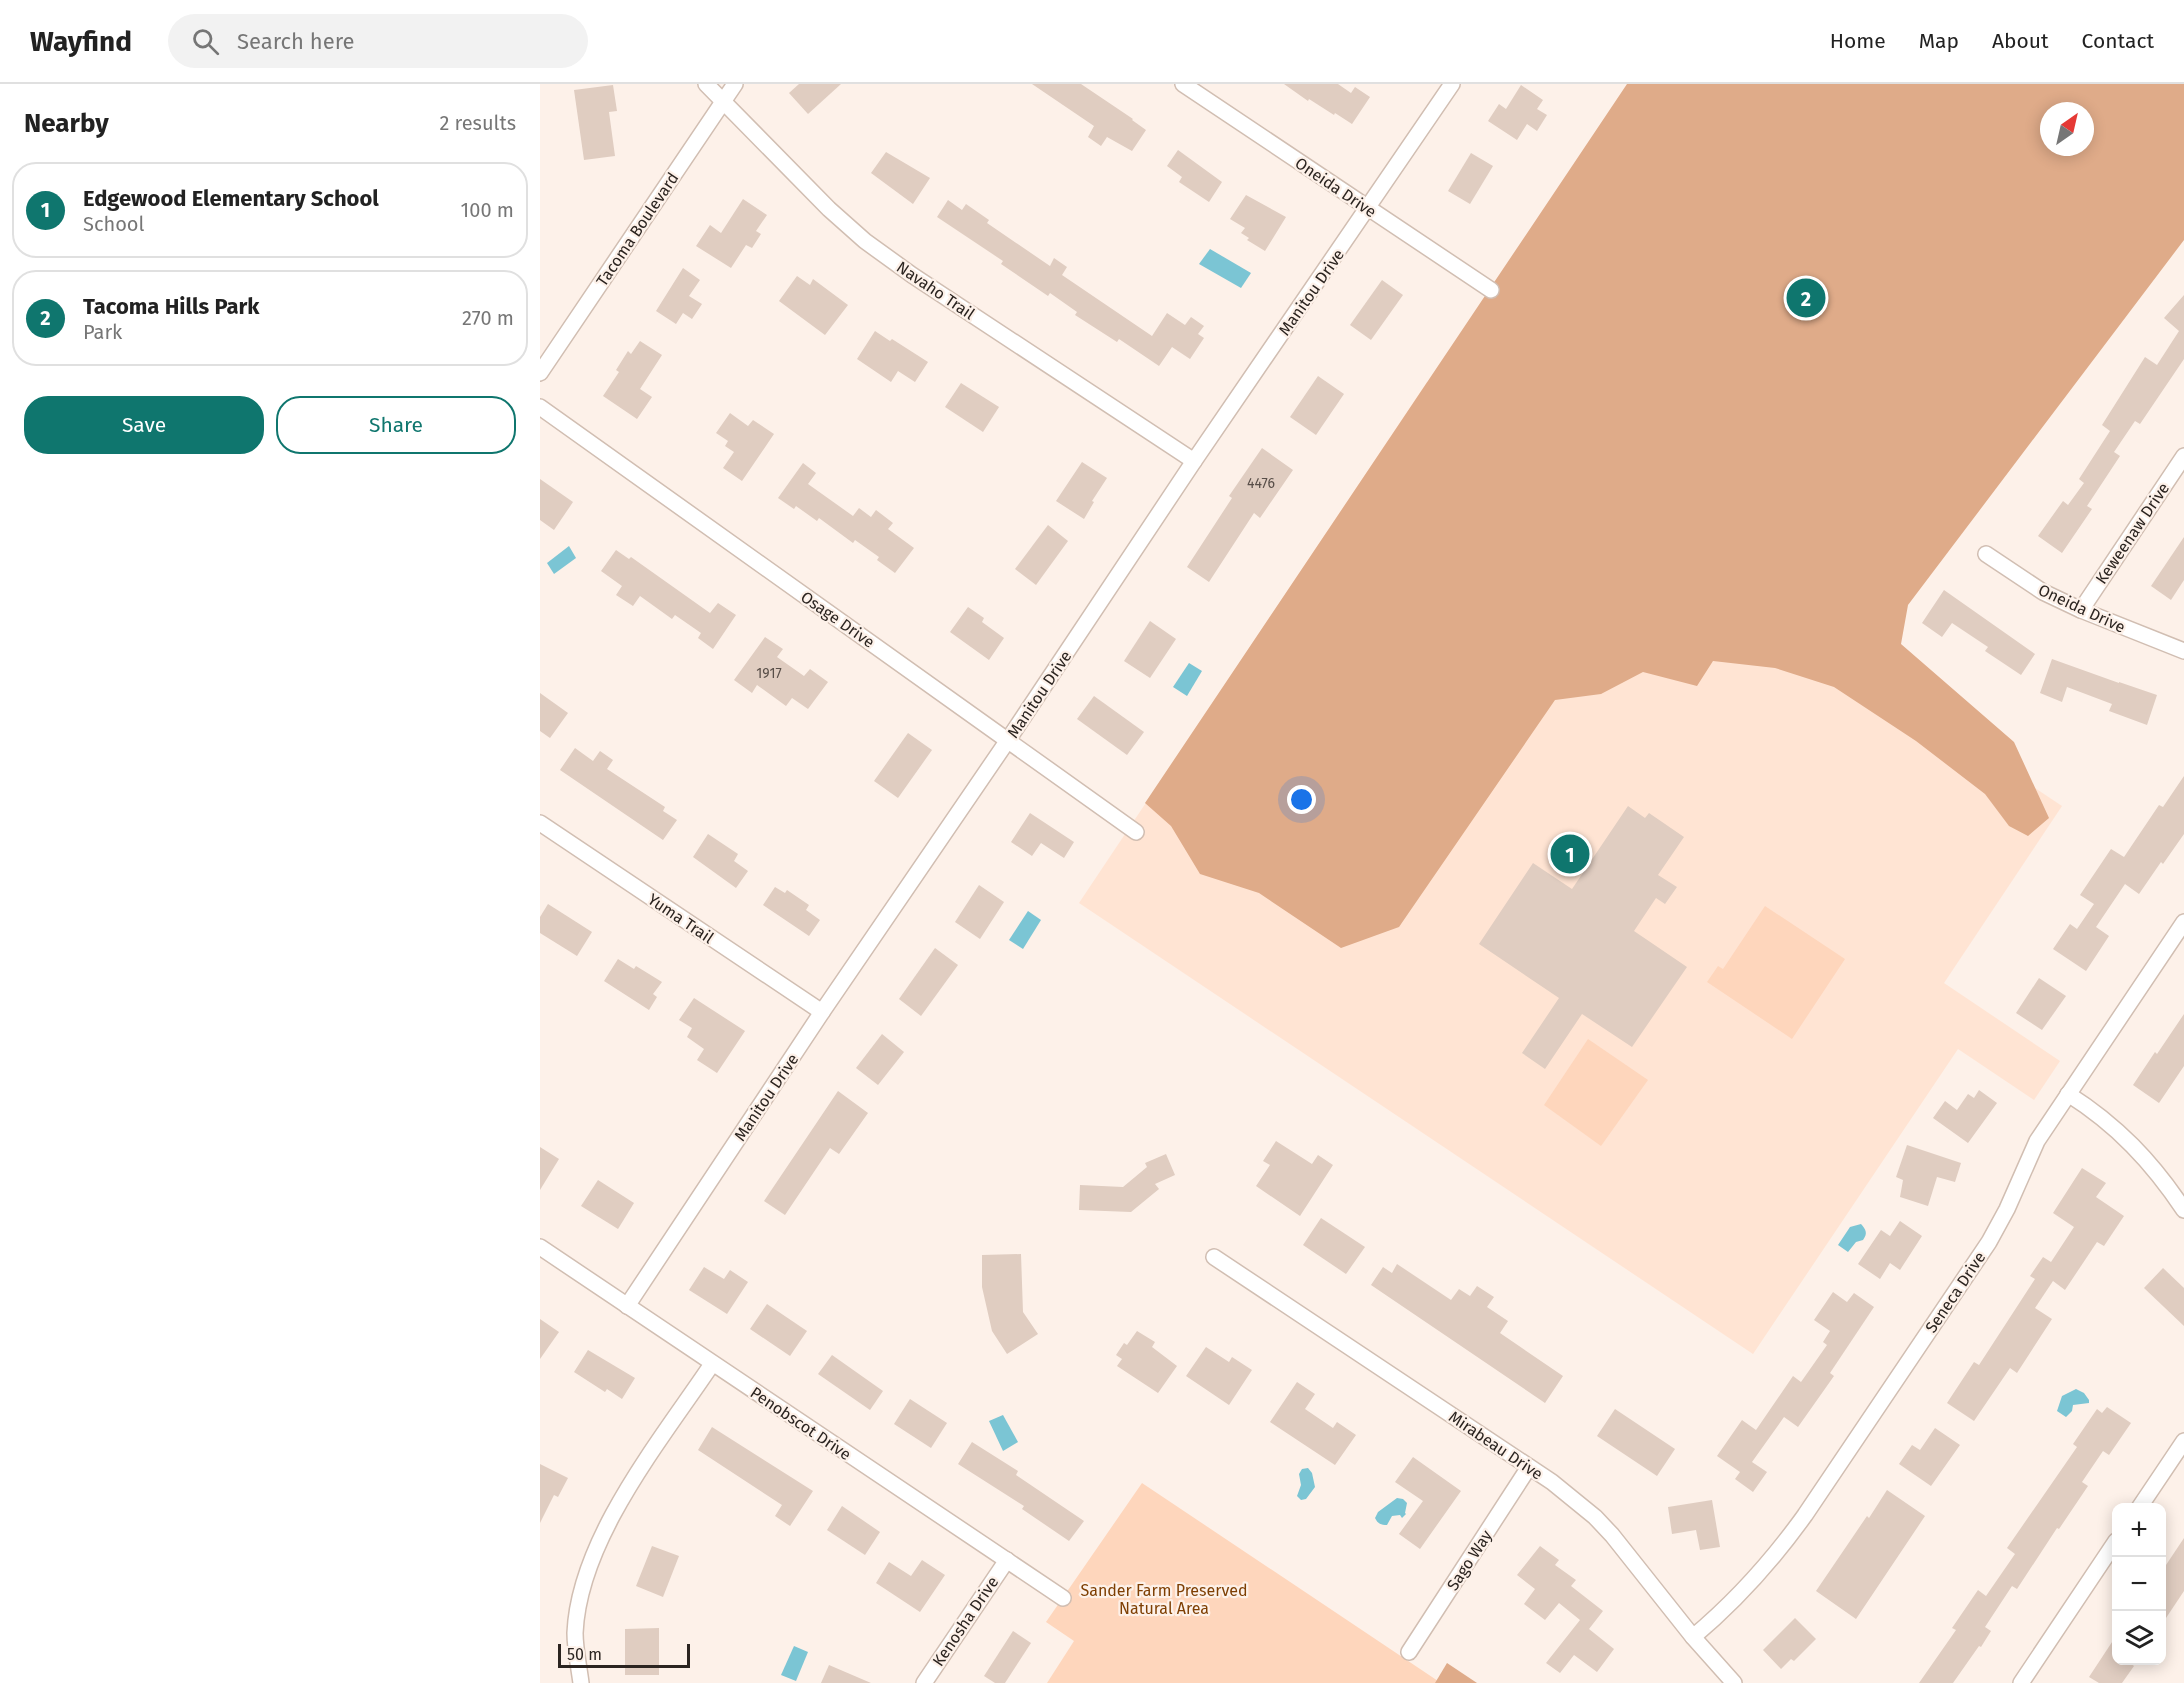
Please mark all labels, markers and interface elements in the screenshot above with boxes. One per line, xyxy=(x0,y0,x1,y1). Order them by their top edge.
search box xyxy=(168,14,588,68)
text: Wayfind xyxy=(30,25,132,58)
icon: search xyxy=(189,25,222,58)
text: Search here xyxy=(237,28,355,55)
text: Home xyxy=(1830,28,1886,54)
text: Map xyxy=(1919,28,1959,54)
text: About xyxy=(1992,28,2049,54)
text: Contact xyxy=(2082,28,2154,54)
north arrow xyxy=(2040,102,2094,156)
text: Nearby xyxy=(24,108,109,139)
text: 2 results xyxy=(439,111,516,135)
street label: Oneida Drive xyxy=(1292,153,1380,221)
street label: Tacoma Boulevard xyxy=(592,169,682,290)
text: Edgewood Elementary School xyxy=(83,185,379,212)
text: 1 xyxy=(41,198,50,222)
text: 100 m xyxy=(461,198,514,222)
text: School xyxy=(83,212,144,236)
street label: Manitou Drive xyxy=(1275,245,1348,339)
street label: Navaho Trail xyxy=(893,257,979,324)
pin: 2 xyxy=(1786,276,1826,320)
text: Tacoma Hills Park xyxy=(83,293,260,320)
text: 2 xyxy=(40,306,51,330)
text: 270 m xyxy=(462,306,514,330)
text: Park xyxy=(83,320,122,344)
button: Save xyxy=(24,396,264,454)
button: Share xyxy=(276,396,516,454)
house number: 4476 xyxy=(1247,475,1275,492)
street label: Keweenaw Drive xyxy=(2092,479,2173,588)
street label: Oneida Drive xyxy=(2035,580,2128,637)
street label: Osage Drive xyxy=(797,587,878,652)
street label: Manitou Drive xyxy=(1003,647,1076,741)
house number: 1917 xyxy=(756,665,782,682)
your location xyxy=(1287,785,1316,814)
pin: 1 xyxy=(1550,832,1590,876)
street label: Yuma Trail xyxy=(644,889,718,948)
street label: Manitou Drive xyxy=(730,1050,803,1144)
street label: Seneca Drive xyxy=(1921,1248,1989,1336)
street label: Penobscot Drive xyxy=(747,1383,855,1464)
street label: Mirabeau Drive xyxy=(1445,1407,1546,1484)
map controls xyxy=(2112,1503,2166,1665)
button: + xyxy=(2112,1503,2166,1557)
street label: Sago Way xyxy=(1443,1526,1496,1594)
button: − xyxy=(2112,1557,2166,1611)
street label: Kenosha Drive xyxy=(928,1573,1002,1670)
park label: Sander Farm Preserved Natural Area xyxy=(1080,1581,1248,1618)
button: layers xyxy=(2112,1611,2166,1665)
scale bar xyxy=(558,1641,690,1668)
text: 50 m xyxy=(567,1645,602,1664)

